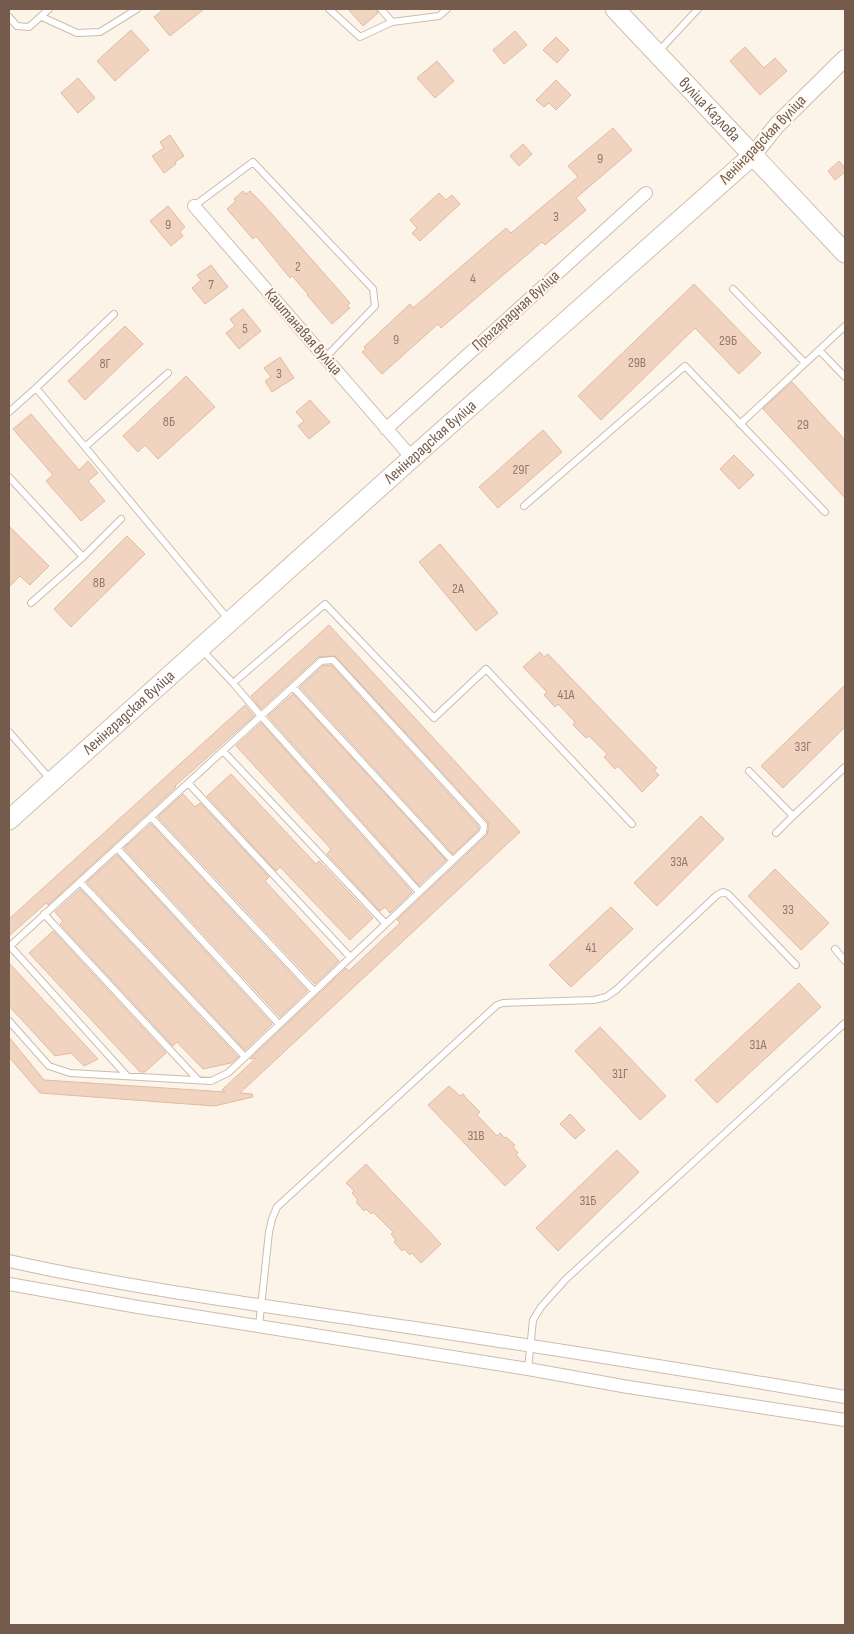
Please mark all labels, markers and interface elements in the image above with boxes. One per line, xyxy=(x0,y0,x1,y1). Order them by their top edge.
street label: вуліца Казлова xyxy=(675,73,744,145)
street label: Ленінградская вуліца xyxy=(715,91,810,189)
house number: 9 xyxy=(597,150,603,167)
house number: 3 xyxy=(553,208,559,225)
house number: 9 xyxy=(165,216,171,233)
house number: 2 xyxy=(295,258,301,275)
street label: Прыгарадная вуліца xyxy=(468,267,564,355)
house number: 4 xyxy=(470,270,476,287)
house number: 7 xyxy=(208,276,214,293)
street label: Каштанавая вуліца xyxy=(260,285,346,379)
house number: 5 xyxy=(242,320,248,337)
house number: 9 xyxy=(393,331,399,348)
house number: 29Б xyxy=(719,332,737,349)
house number: 29В xyxy=(628,354,646,371)
house number: 8Г xyxy=(99,355,111,372)
house number: 3 xyxy=(276,365,282,382)
street label: Ленінградская вуліца xyxy=(380,396,480,489)
house number: 8Б xyxy=(163,413,175,430)
house number: 29 xyxy=(797,416,809,433)
house number: 29Г xyxy=(512,461,530,478)
house number: 8В xyxy=(93,574,105,591)
house number: 2А xyxy=(452,580,465,597)
street label: Ленінградская вуліца xyxy=(78,666,179,759)
house number: 41А xyxy=(558,686,575,703)
house number: 33Г xyxy=(795,738,811,755)
house number: 33А xyxy=(670,853,689,870)
house number: 33 xyxy=(782,901,794,918)
house number: 41 xyxy=(586,939,596,956)
house number: 31А xyxy=(750,1036,767,1053)
house number: 31Г xyxy=(612,1065,628,1082)
house number: 31В xyxy=(467,1127,485,1144)
house number: 31Б xyxy=(579,1192,597,1209)

